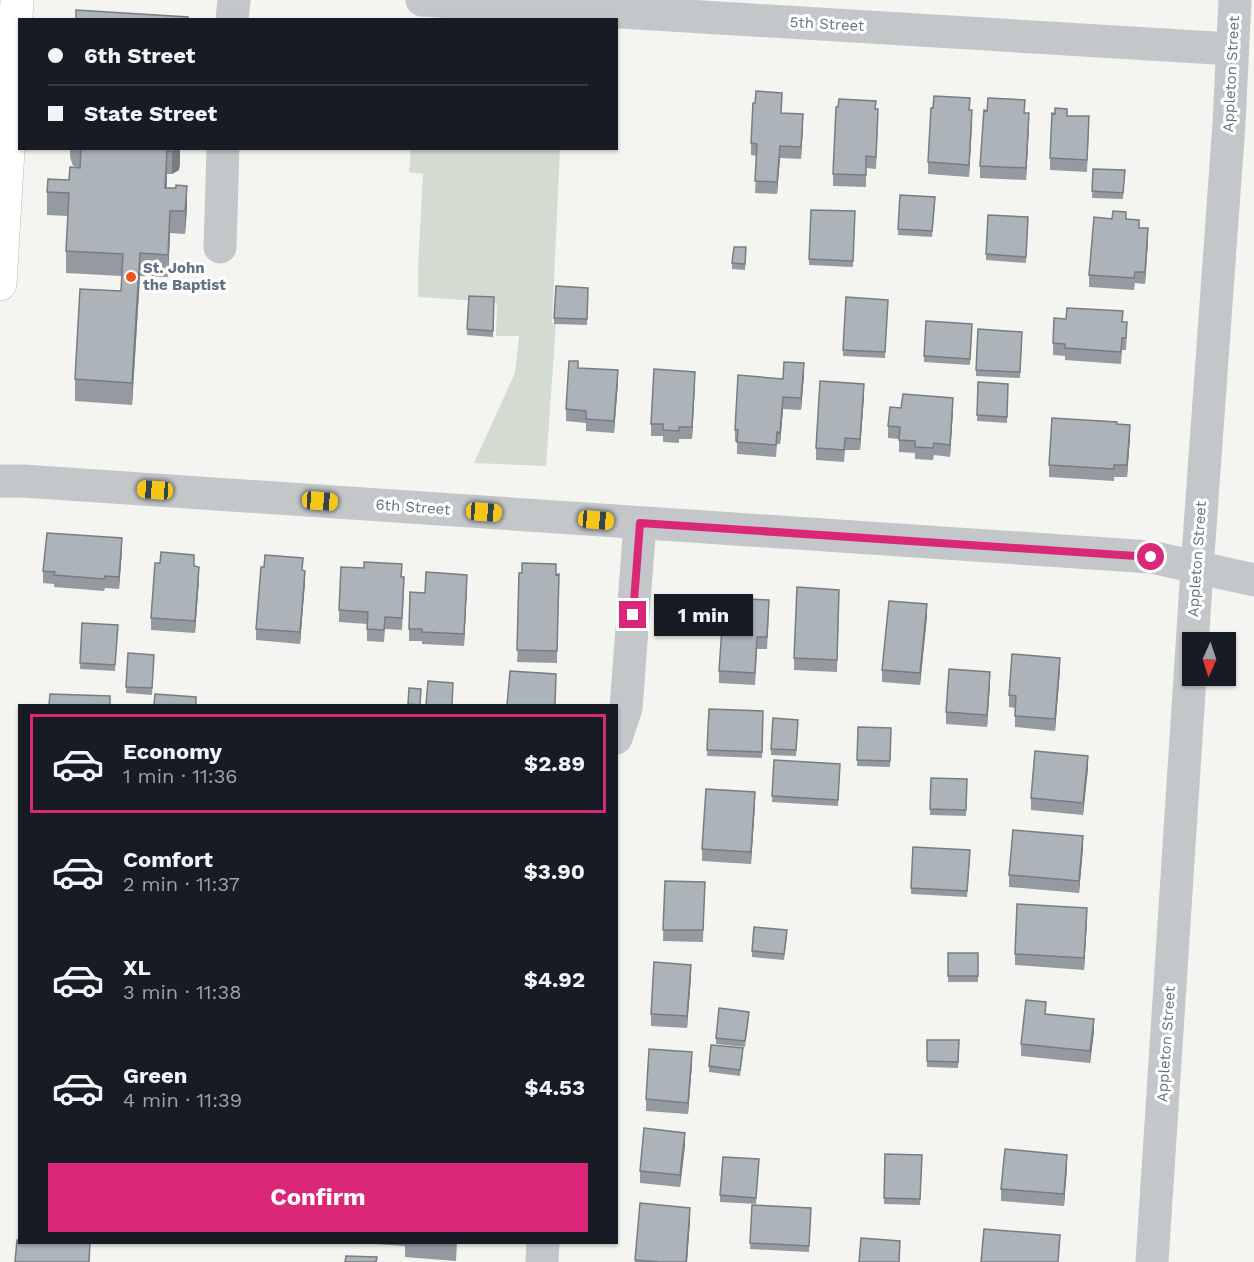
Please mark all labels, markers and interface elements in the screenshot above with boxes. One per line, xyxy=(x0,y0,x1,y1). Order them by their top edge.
street label: 5th Street xyxy=(789,13,865,35)
street label: Appleton Street xyxy=(1219,15,1243,133)
text: 6th Street xyxy=(84,43,195,68)
text: State Street xyxy=(84,101,217,126)
place label: St. John the Baptist xyxy=(143,259,226,294)
marker: St. John the Baptist xyxy=(124,270,138,284)
car xyxy=(136,480,174,500)
car xyxy=(301,491,339,511)
street label: 6th Street xyxy=(375,495,452,519)
street label: Appleton Street xyxy=(1184,500,1210,618)
car xyxy=(465,502,503,522)
car xyxy=(577,509,615,531)
route start xyxy=(1137,543,1164,570)
callout: 1 min xyxy=(654,594,753,636)
route end xyxy=(619,601,646,628)
text: 1 min xyxy=(678,603,729,627)
north arrow xyxy=(1182,632,1236,686)
map controls xyxy=(1182,632,1236,686)
icon: car xyxy=(51,737,105,791)
text: Economy xyxy=(123,739,222,764)
text: $2.89 xyxy=(524,751,585,776)
text: 1 min · 11:36 xyxy=(123,764,237,788)
icon: car xyxy=(51,845,105,899)
text: Comfort xyxy=(123,847,213,872)
text: $3.90 xyxy=(524,859,585,884)
text: 2 min · 11:37 xyxy=(123,872,240,896)
icon: car xyxy=(51,953,105,1007)
text: XL xyxy=(123,955,151,980)
text: $4.92 xyxy=(524,967,585,992)
text: 3 min · 11:38 xyxy=(123,980,242,1004)
street label: Appleton Street xyxy=(1153,985,1179,1103)
icon: car xyxy=(51,1061,105,1115)
text: Green xyxy=(123,1063,187,1088)
text: $4.53 xyxy=(525,1075,585,1100)
text: 4 min · 11:39 xyxy=(123,1088,242,1112)
button: Confirm xyxy=(48,1163,588,1232)

